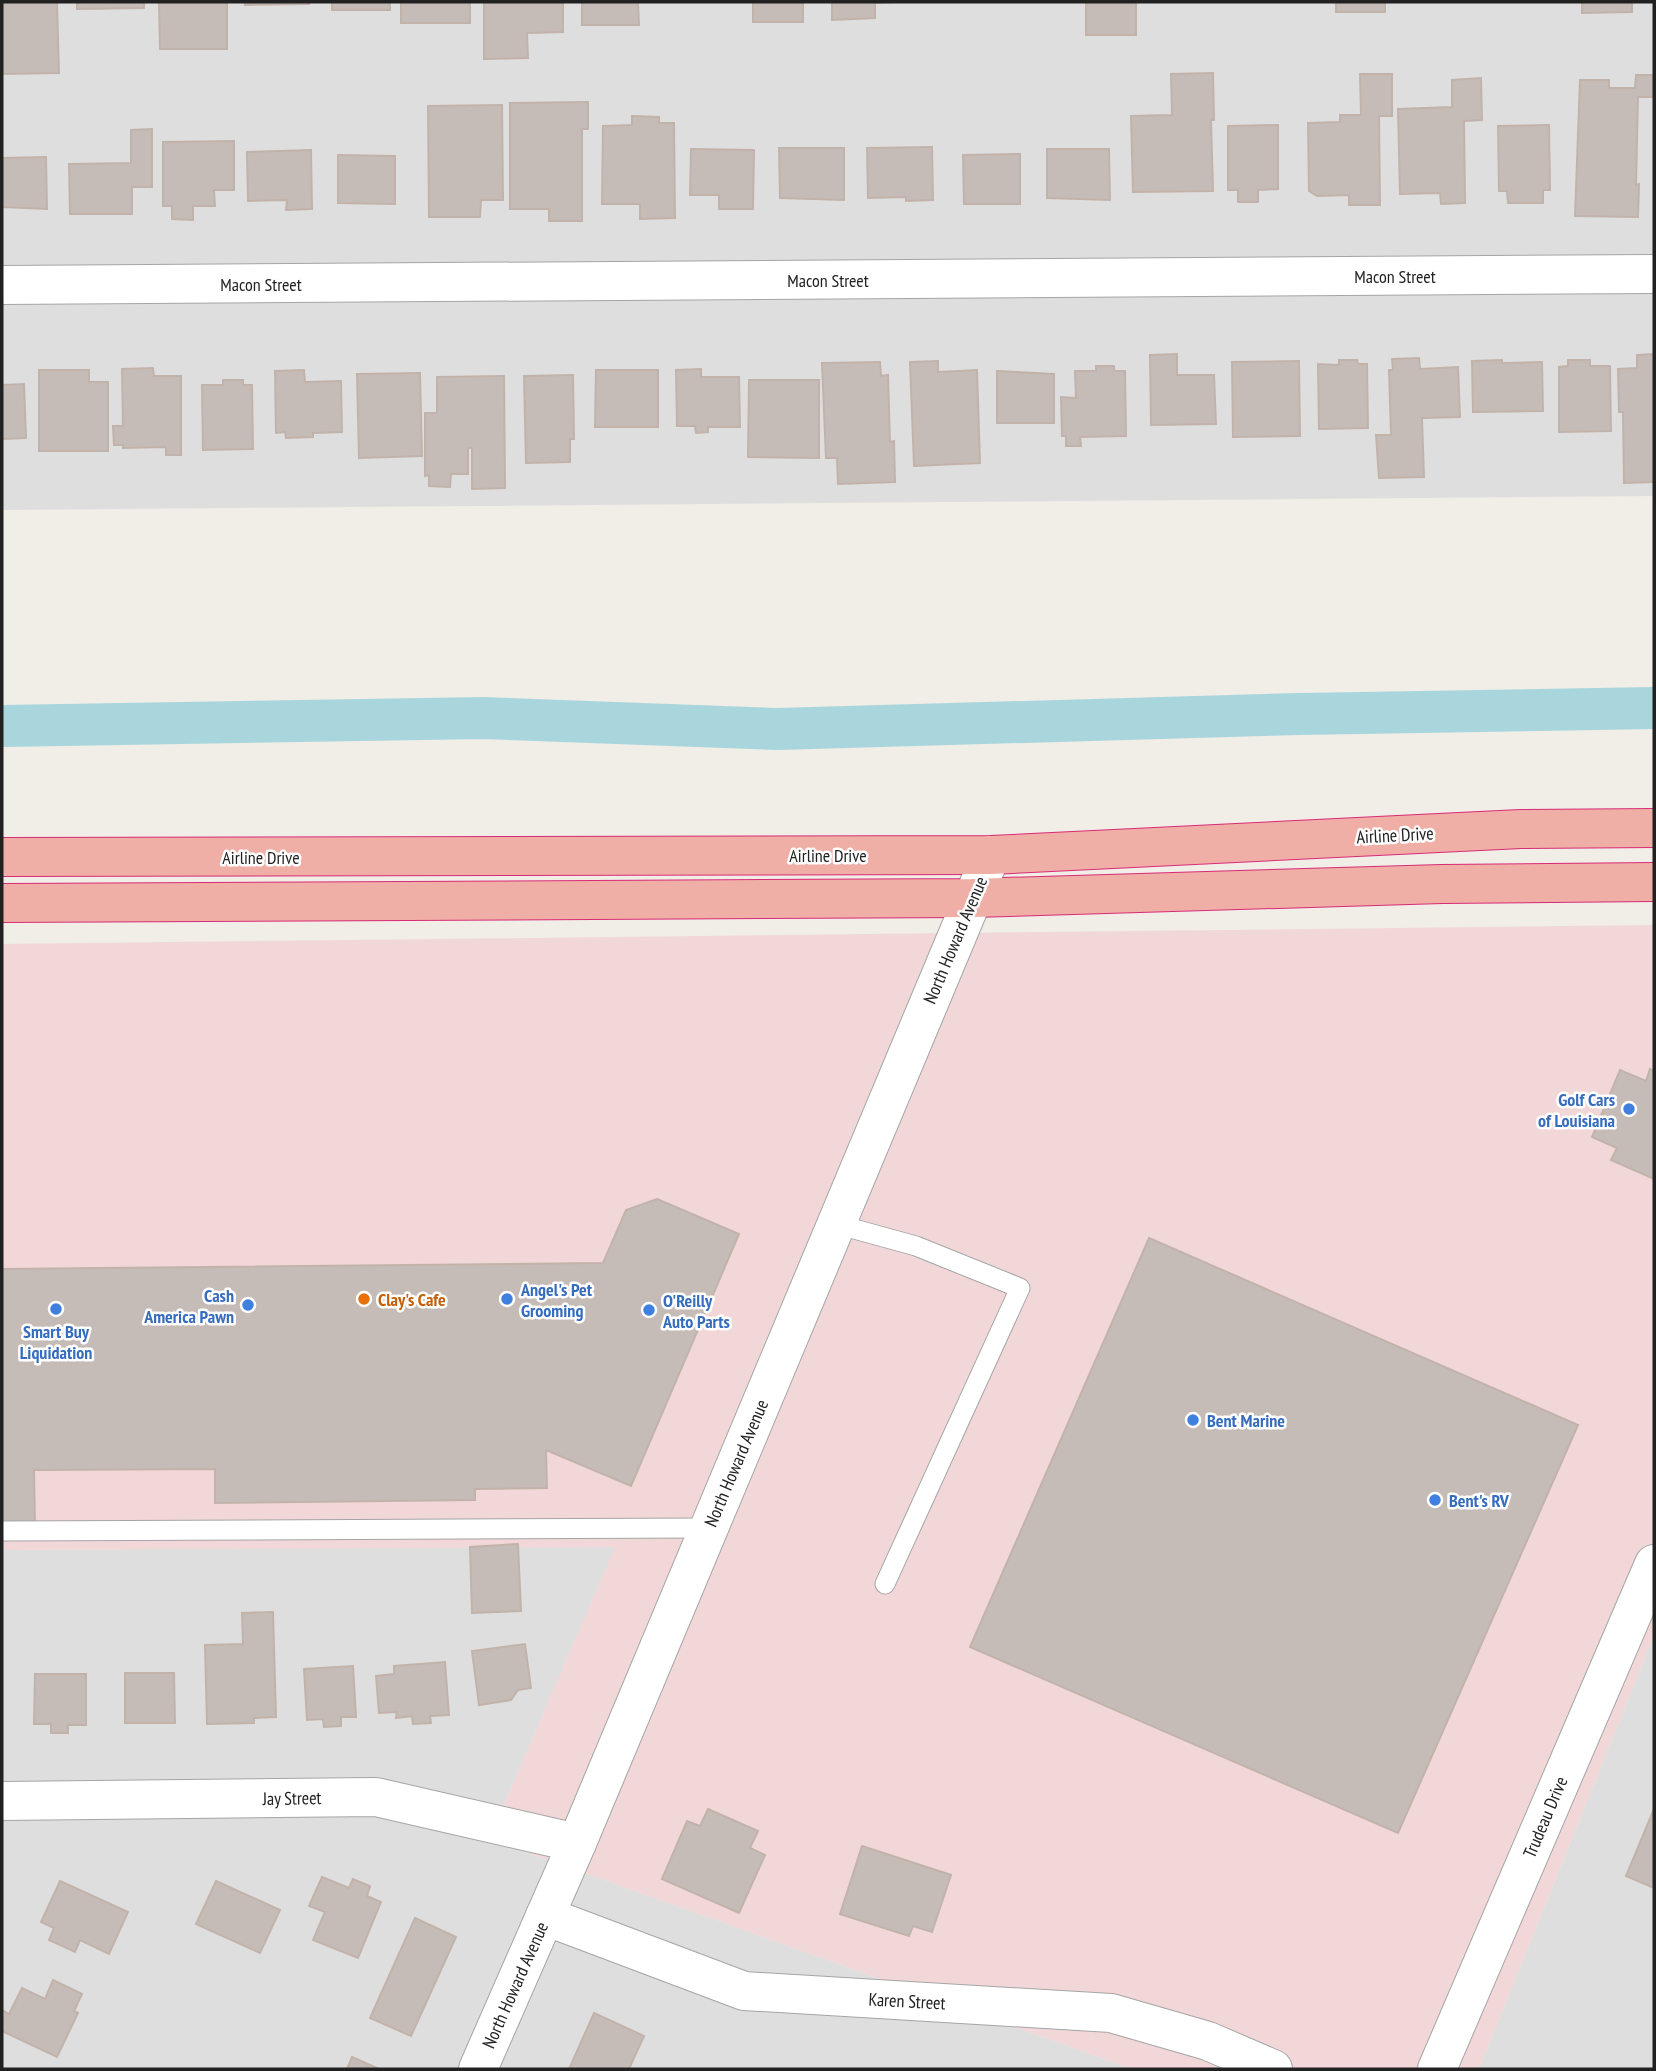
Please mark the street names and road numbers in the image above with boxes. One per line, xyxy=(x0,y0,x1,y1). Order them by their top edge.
street label: Macon Street xyxy=(1354,265,1436,288)
street label: Macon Street xyxy=(787,269,869,292)
street label: Macon Street xyxy=(220,273,302,296)
street label: Airline Drive xyxy=(1356,821,1434,849)
street label: Airline Drive xyxy=(789,844,867,867)
street label: Airline Drive xyxy=(222,846,300,869)
street label: North Howard Avenue xyxy=(918,873,992,1007)
street label: North Howard Avenue xyxy=(699,1396,773,1530)
street label: Trudeau Drive xyxy=(1518,1773,1572,1861)
street label: Jay Street xyxy=(261,1786,322,1810)
street label: North Howard Avenue xyxy=(477,1918,553,2052)
street label: Karen Street xyxy=(868,1987,946,2015)

